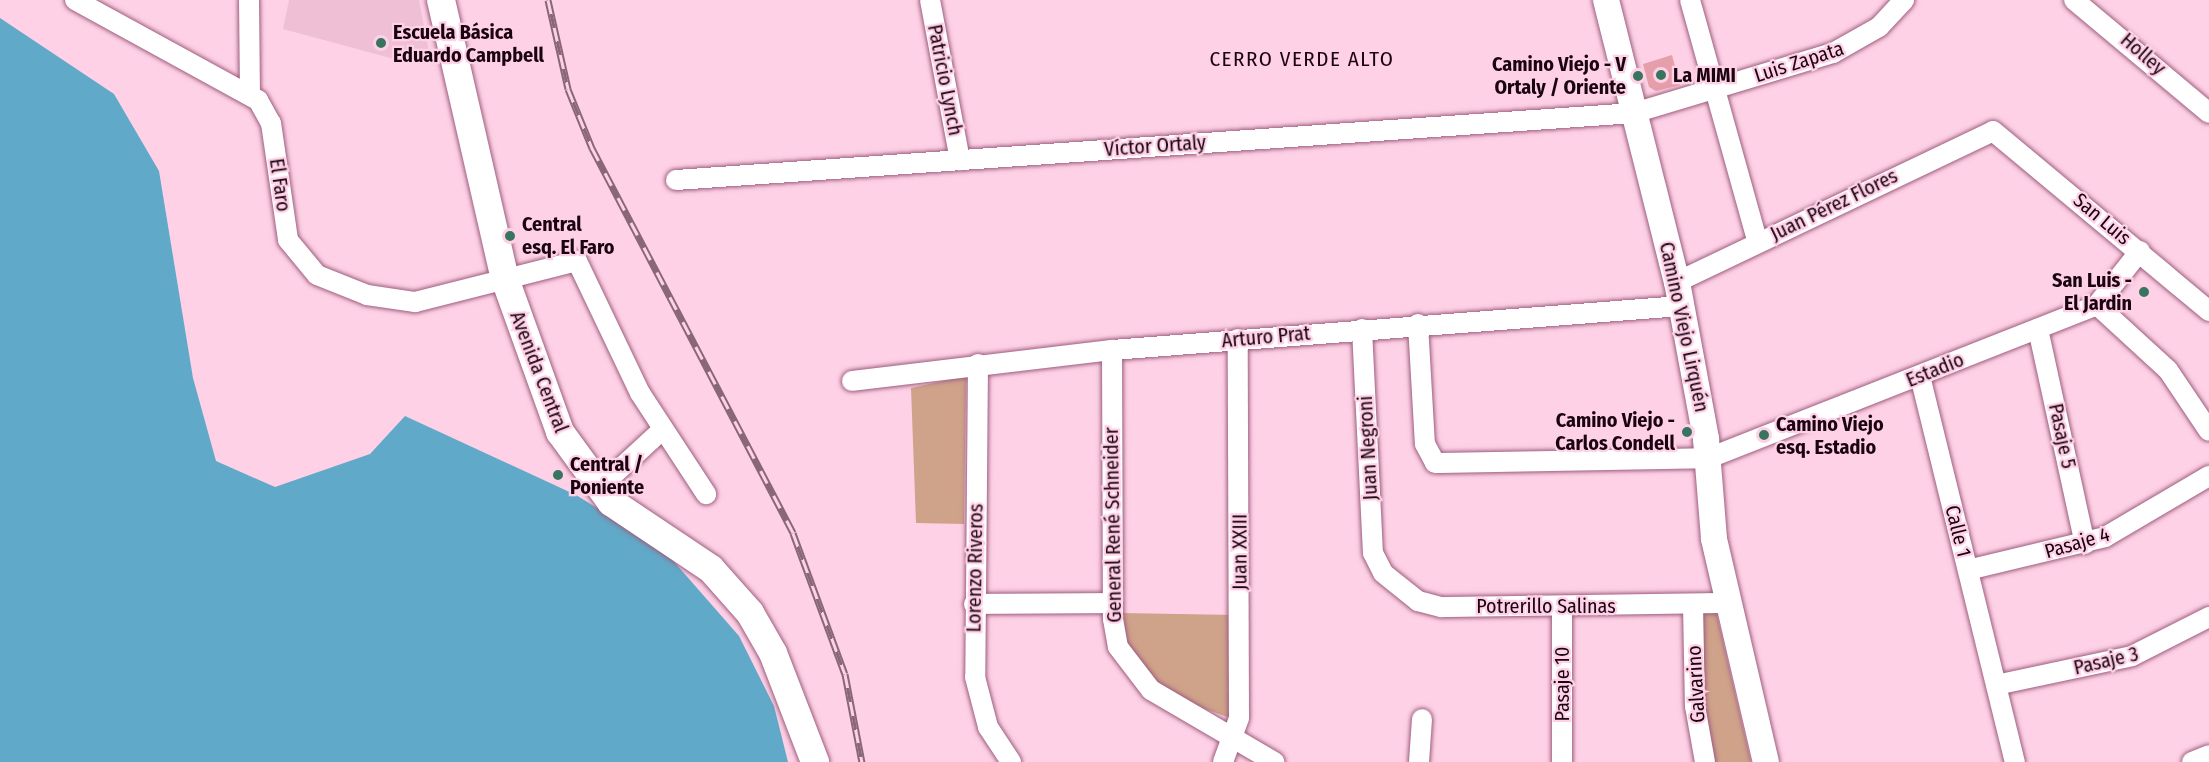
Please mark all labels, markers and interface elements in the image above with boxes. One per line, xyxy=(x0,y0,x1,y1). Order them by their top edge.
place label: Escuela Básica Eduardo Campbell xyxy=(393,20,544,67)
street label: Patricio Lynch xyxy=(922,22,968,138)
street label: Holley xyxy=(2116,28,2170,80)
marker: Escuela Básica Eduardo Campbell xyxy=(374,36,388,50)
street label: Luis Zapata xyxy=(1751,36,1847,88)
district label: CERRO VERDE ALTO xyxy=(1209,46,1395,72)
place label: Camino Viejo - V Ortaly / Oriente xyxy=(1492,52,1626,99)
place label: La MIMI xyxy=(1673,63,1736,87)
marker: La MIMI xyxy=(1654,68,1668,82)
marker: Camino Viejo - V Ortaly / Oriente xyxy=(1631,69,1645,83)
street label: Víctor Ortaly xyxy=(1103,130,1207,162)
street label: El Faro xyxy=(264,157,296,213)
street label: Juan Pérez Flores xyxy=(1766,164,1902,246)
street label: San Luis xyxy=(2068,188,2136,250)
place label: Central esq. El Faro xyxy=(522,213,614,260)
marker: Central esq. El Faro xyxy=(503,229,517,243)
street label: Camino Viejo Lirquén xyxy=(1654,240,1714,414)
place label: San Luis - El Jardin xyxy=(2052,268,2132,315)
marker: San Luis - El Jardin xyxy=(2137,285,2151,299)
street label: Avenida Central xyxy=(505,308,573,436)
street label: Arturo Prat xyxy=(1221,321,1311,353)
street label: Estadio xyxy=(1903,348,1967,392)
street label: Juan Negroni xyxy=(1353,395,1383,501)
street label: Pasaje 5 xyxy=(2043,401,2081,471)
place label: Camino Viejo - Carlos Condell xyxy=(1555,408,1675,455)
place label: Camino Viejo esq. Estadio xyxy=(1776,412,1884,459)
marker: Camino Viejo - Carlos Condell xyxy=(1680,425,1694,439)
street label: General René Schneider xyxy=(1099,427,1127,623)
marker: Camino Viejo esq. Estadio xyxy=(1757,428,1771,442)
place label: Central / Poniente xyxy=(570,452,644,499)
marker: Central / Poniente xyxy=(551,468,565,482)
street label: Lorenzo Riveros xyxy=(962,503,988,633)
street label: Calle 1 xyxy=(1940,503,1976,559)
street label: Juan XXIII xyxy=(1228,514,1252,590)
street label: Pasaje 4 xyxy=(2042,522,2112,564)
street label: Potrerillo Salinas xyxy=(1476,594,1616,618)
street label: Pasaje 3 xyxy=(2071,642,2141,680)
street label: Galvarino xyxy=(1682,645,1710,723)
street label: Pasaje 10 xyxy=(1550,647,1574,721)

